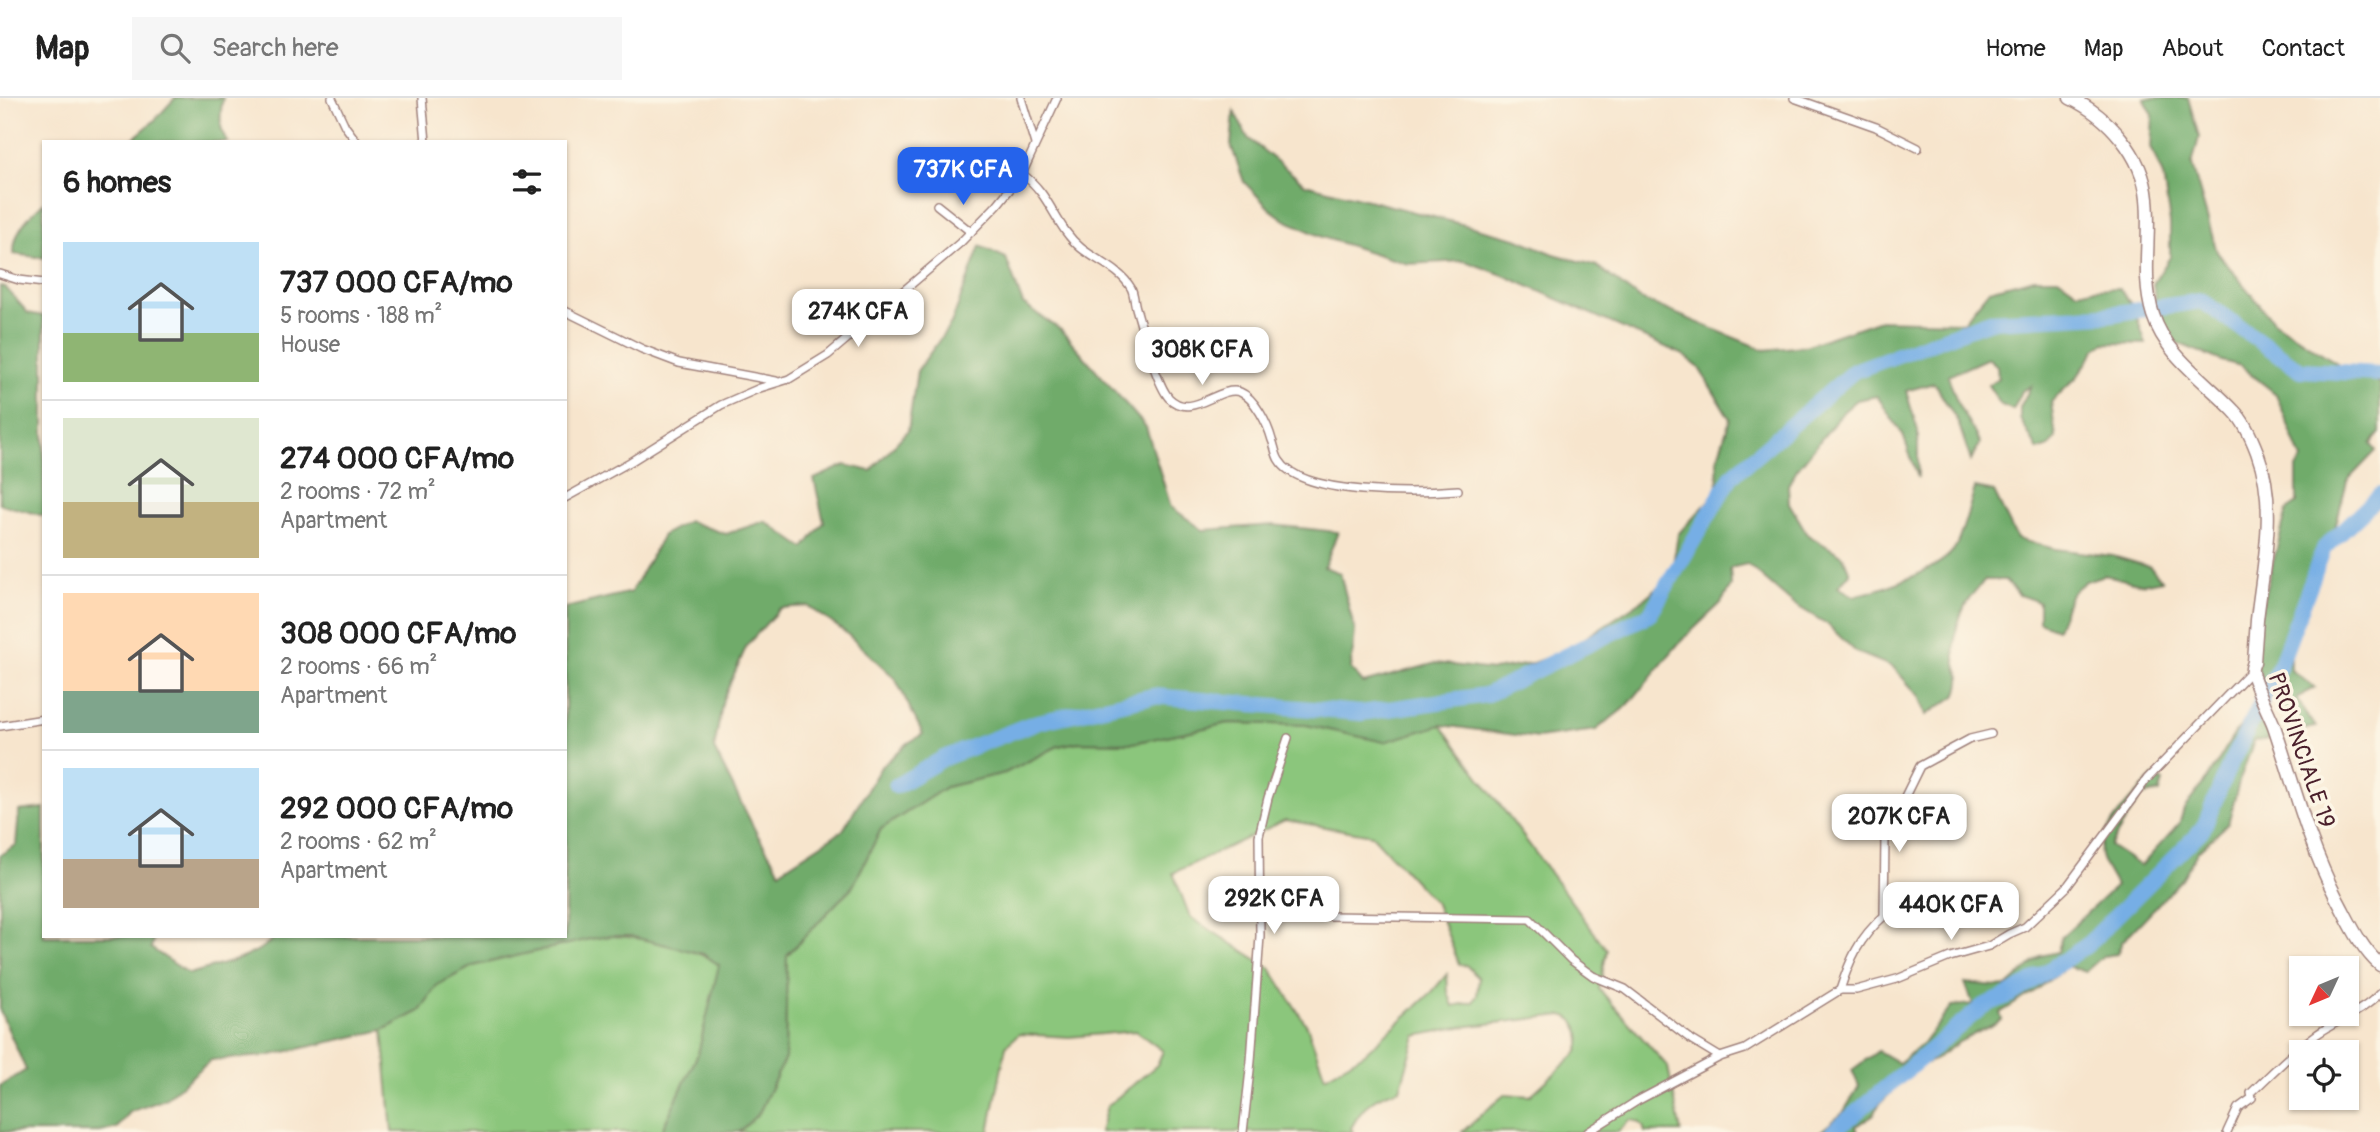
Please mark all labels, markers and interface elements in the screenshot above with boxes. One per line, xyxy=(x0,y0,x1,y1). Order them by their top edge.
search box xyxy=(132,17,622,80)
text: Map xyxy=(35,28,90,69)
icon: search xyxy=(156,29,194,67)
text: Search here xyxy=(212,32,339,64)
text: Home xyxy=(1985,34,2046,63)
text: Map xyxy=(2084,34,2124,63)
text: About xyxy=(2162,34,2224,63)
text: Contact xyxy=(2262,34,2345,63)
pin: 737K CFA xyxy=(891,148,1035,207)
text: 737K CFA xyxy=(914,155,1013,184)
icon: filters xyxy=(508,163,546,201)
text: 6 homes xyxy=(63,164,171,201)
text: 737 000 CFA/mo xyxy=(280,264,513,301)
icon: home xyxy=(119,270,203,354)
pin: 274K CFA xyxy=(786,289,930,349)
text: 274K CFA xyxy=(808,297,908,326)
text: 5 rooms · 188 m² xyxy=(280,301,442,330)
pin: 308K CFA xyxy=(1130,328,1274,387)
text: House xyxy=(280,330,340,359)
text: 308K CFA xyxy=(1151,335,1253,364)
text: 274 000 CFA/mo xyxy=(280,440,514,477)
icon: home xyxy=(119,446,203,530)
text: 2 rooms · 72 m² xyxy=(280,477,436,506)
text: Apartment xyxy=(280,506,387,535)
text: 308 000 CFA/mo xyxy=(280,615,516,652)
icon: home xyxy=(119,621,203,705)
text: 2 rooms · 66 m² xyxy=(280,652,437,681)
street label: PROVINCIALE 19 xyxy=(2261,668,2342,832)
text: Apartment xyxy=(280,681,387,710)
text: 292 000 CFA/mo xyxy=(280,790,513,827)
pin: 207K CFA xyxy=(1827,794,1971,854)
icon: home xyxy=(119,796,203,880)
text: 207K CFA xyxy=(1848,802,1950,831)
text: 2 rooms · 62 m² xyxy=(280,827,437,856)
text: Apartment xyxy=(280,856,387,885)
pin: 292K CFA xyxy=(1202,876,1346,936)
pin: 440K CFA xyxy=(1879,882,2023,942)
text: 292K CFA xyxy=(1224,884,1324,913)
text: 440K CFA xyxy=(1899,890,2003,919)
north arrow xyxy=(2289,956,2359,1026)
map controls xyxy=(2289,956,2359,1110)
button: locate xyxy=(2289,1040,2359,1110)

